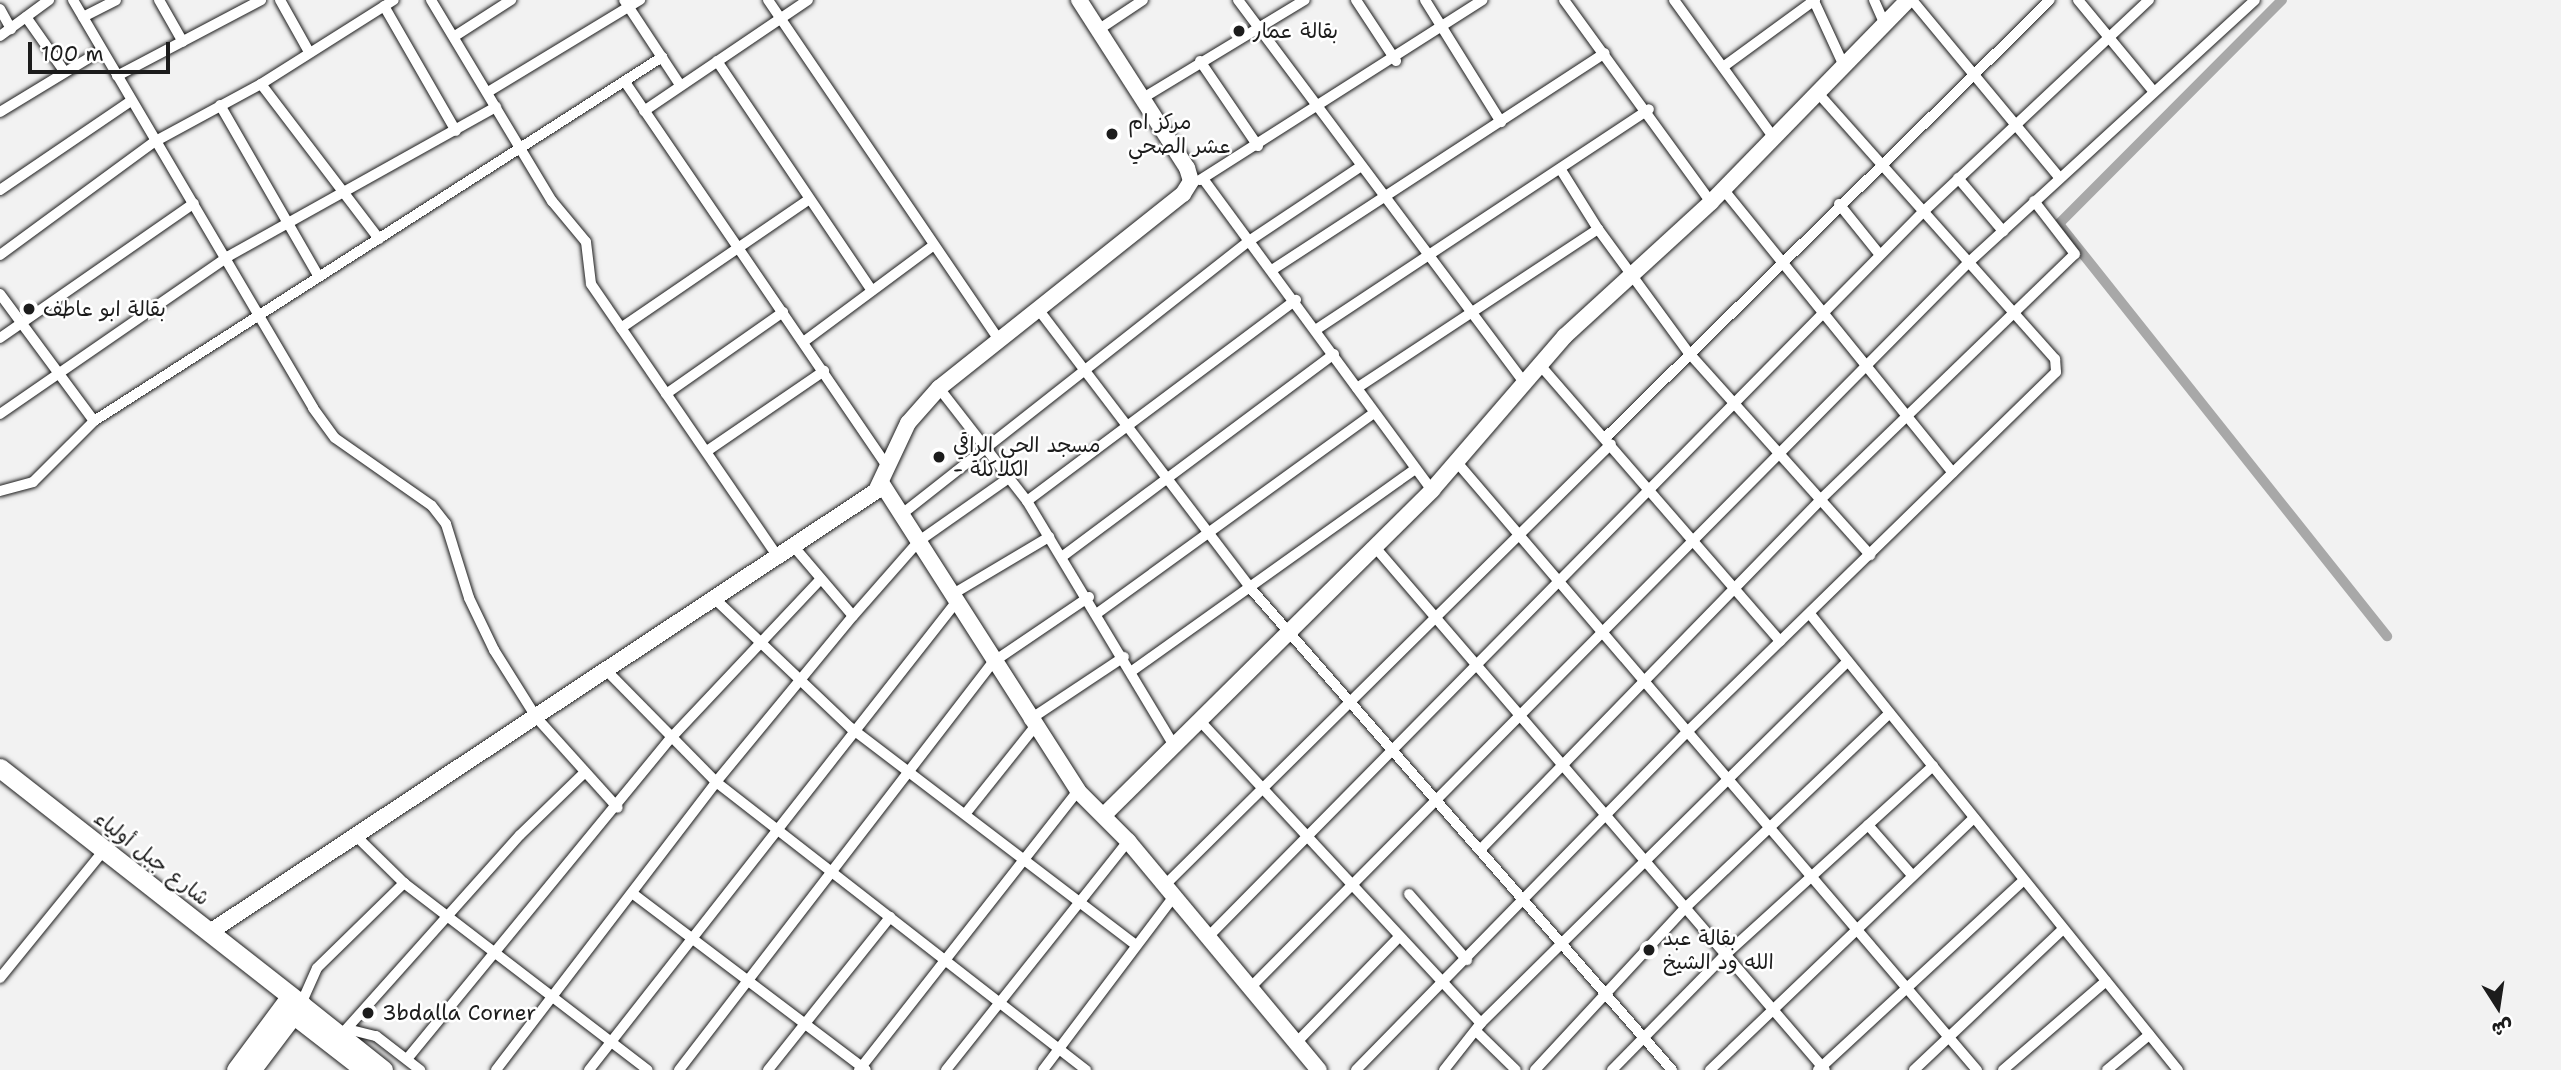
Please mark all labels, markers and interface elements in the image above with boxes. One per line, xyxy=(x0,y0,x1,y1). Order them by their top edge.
place label: بقالة عمار xyxy=(1253,18,1338,44)
marker: بقالة عمار xyxy=(1231,23,1247,39)
scale bar xyxy=(32,28,173,72)
text: 100 m xyxy=(41,40,104,68)
place label: مركز ام عشر الصحي xyxy=(1128,109,1230,159)
marker: مركز ام عشر الصحي xyxy=(1102,124,1122,144)
place label: بقالة ابو عاطف xyxy=(43,296,166,322)
marker: بقالة ابو عاطف xyxy=(21,301,37,317)
place label: مسجد الحي الراقي - الكلاكلة xyxy=(953,432,1101,482)
marker: مسجد الحي الراقي - الكلاكلة xyxy=(931,449,947,465)
street label: شارع جبل أولياء xyxy=(89,805,215,911)
place label: بقالة عبد الله ود الشيخ xyxy=(1663,925,1774,975)
marker: بقالة عبد الله ود الشيخ xyxy=(1641,942,1657,958)
north arrow xyxy=(2463,972,2533,1042)
place label: 3bdalla Corner xyxy=(382,1000,536,1026)
marker: 3bdalla Corner xyxy=(360,1005,376,1021)
text: ش xyxy=(2490,1014,2515,1042)

